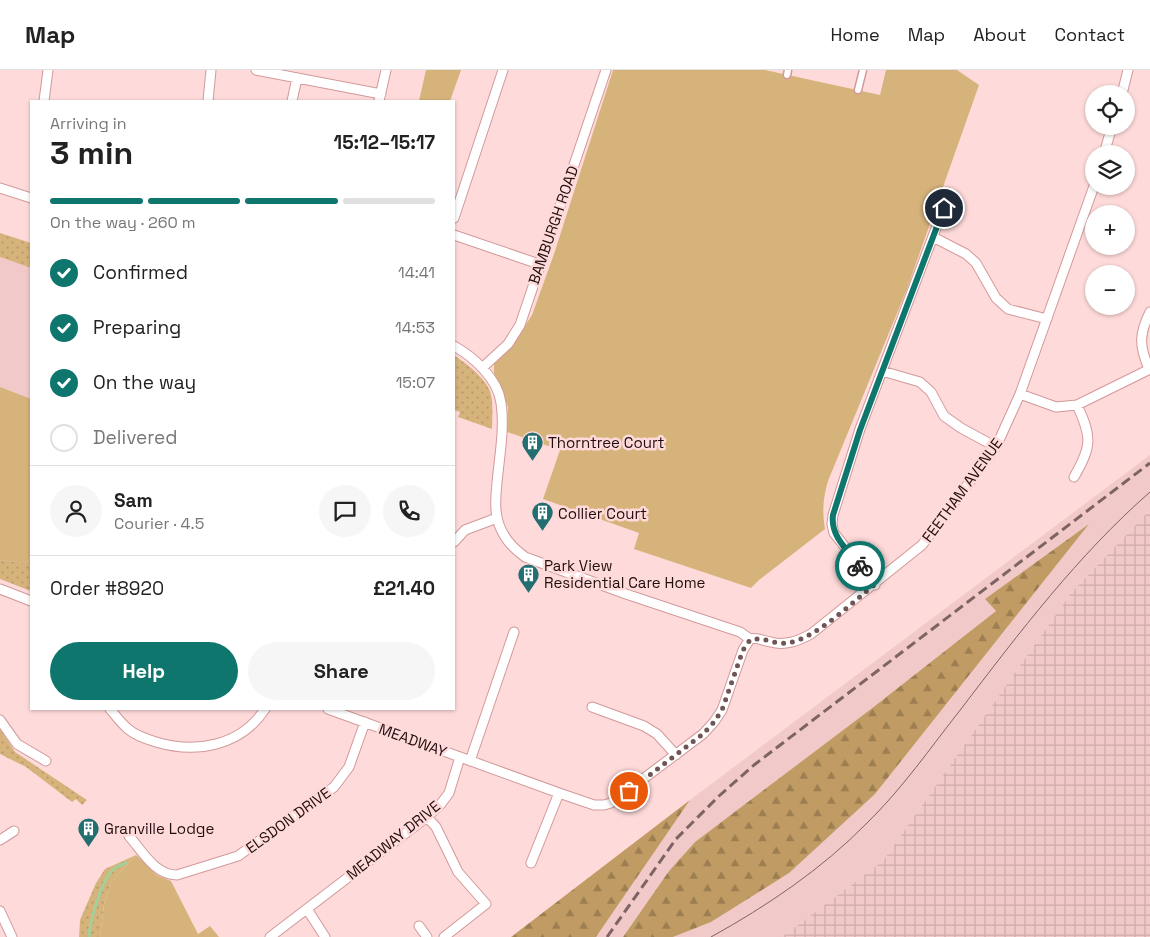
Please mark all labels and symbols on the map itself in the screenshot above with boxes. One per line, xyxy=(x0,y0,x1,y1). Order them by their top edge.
street label: BAMBURGH ROAD xyxy=(524,163,582,287)
pin xyxy=(923,187,965,229)
building icon: Thorntree Court xyxy=(520,430,544,461)
place label: Thorntree Court xyxy=(548,433,665,452)
street label: FEETHAM AVENUE xyxy=(918,434,1006,546)
building icon: Collier Court xyxy=(530,501,554,532)
place label: Collier Court xyxy=(558,504,647,523)
courier xyxy=(835,541,885,591)
place label: Park View Residential Care Home xyxy=(544,556,706,592)
building icon: Park View Residential Care Home xyxy=(516,562,540,593)
street label: MEADWAY xyxy=(376,719,450,761)
pin xyxy=(608,770,650,812)
street label: ELSDON DRIVE xyxy=(242,783,334,857)
street label: MEADWAY DRIVE xyxy=(342,796,444,884)
building icon: Granville Lodge xyxy=(76,816,100,847)
place label: Granville Lodge xyxy=(104,819,214,838)

